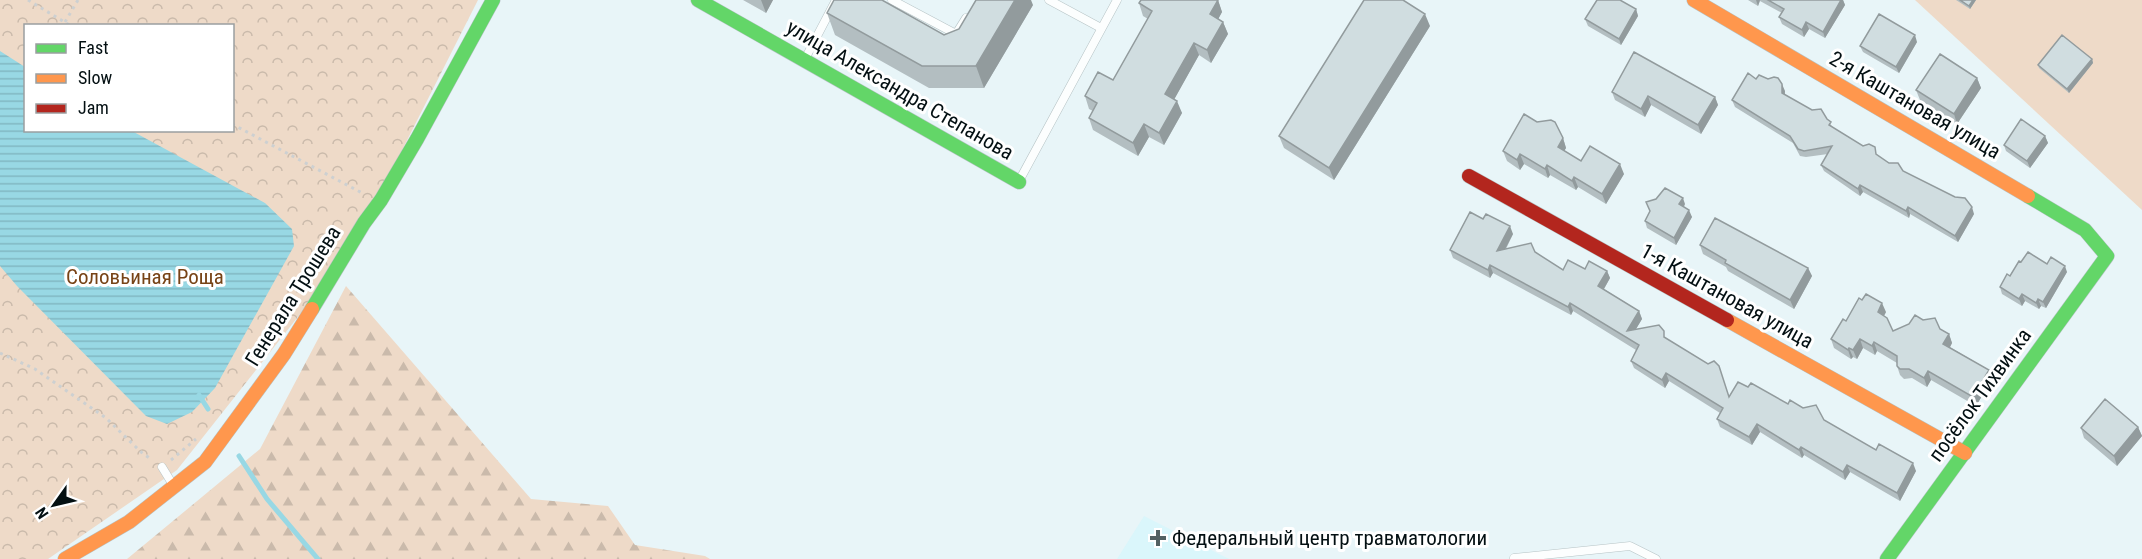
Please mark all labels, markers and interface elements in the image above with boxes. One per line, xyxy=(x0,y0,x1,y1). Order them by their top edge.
street label: улица Александра Степанова xyxy=(782,15,1018,165)
legend xyxy=(24,24,234,132)
text: Fast xyxy=(78,37,109,58)
street label: 2-я Каштановая улица xyxy=(1825,46,2005,164)
text: Slow xyxy=(78,67,113,88)
text: Jam xyxy=(78,97,109,118)
street label: Генерала Трошева xyxy=(240,222,346,370)
street label: 1-я Каштановая улица xyxy=(1637,239,1817,353)
park label: Соловьиная Роща xyxy=(66,265,224,289)
street label: посёлок Тихвинка xyxy=(1924,324,2036,466)
north arrow xyxy=(24,475,84,535)
text: N xyxy=(31,504,53,522)
place label: Федеральный центр травматологии xyxy=(1172,526,1487,550)
marker: Федеральный центр травматологии xyxy=(1149,529,1167,547)

